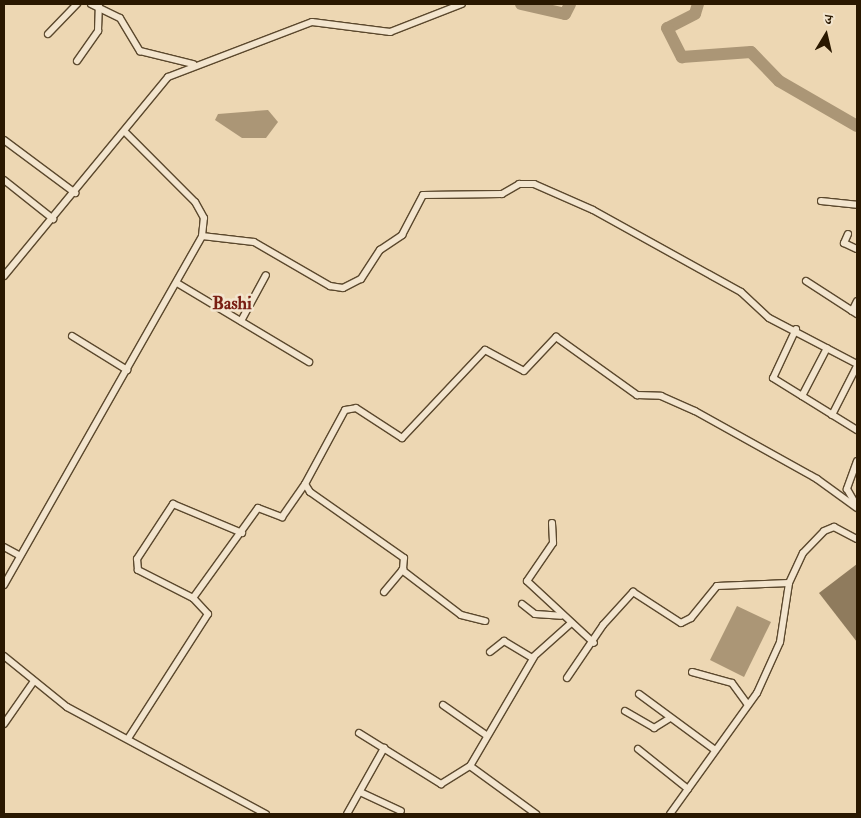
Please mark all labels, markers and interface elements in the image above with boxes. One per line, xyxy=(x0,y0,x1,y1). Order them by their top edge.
north arrow xyxy=(801,10,851,60)
text: उ xyxy=(824,11,833,29)
district label: Bashi xyxy=(212,293,252,315)

